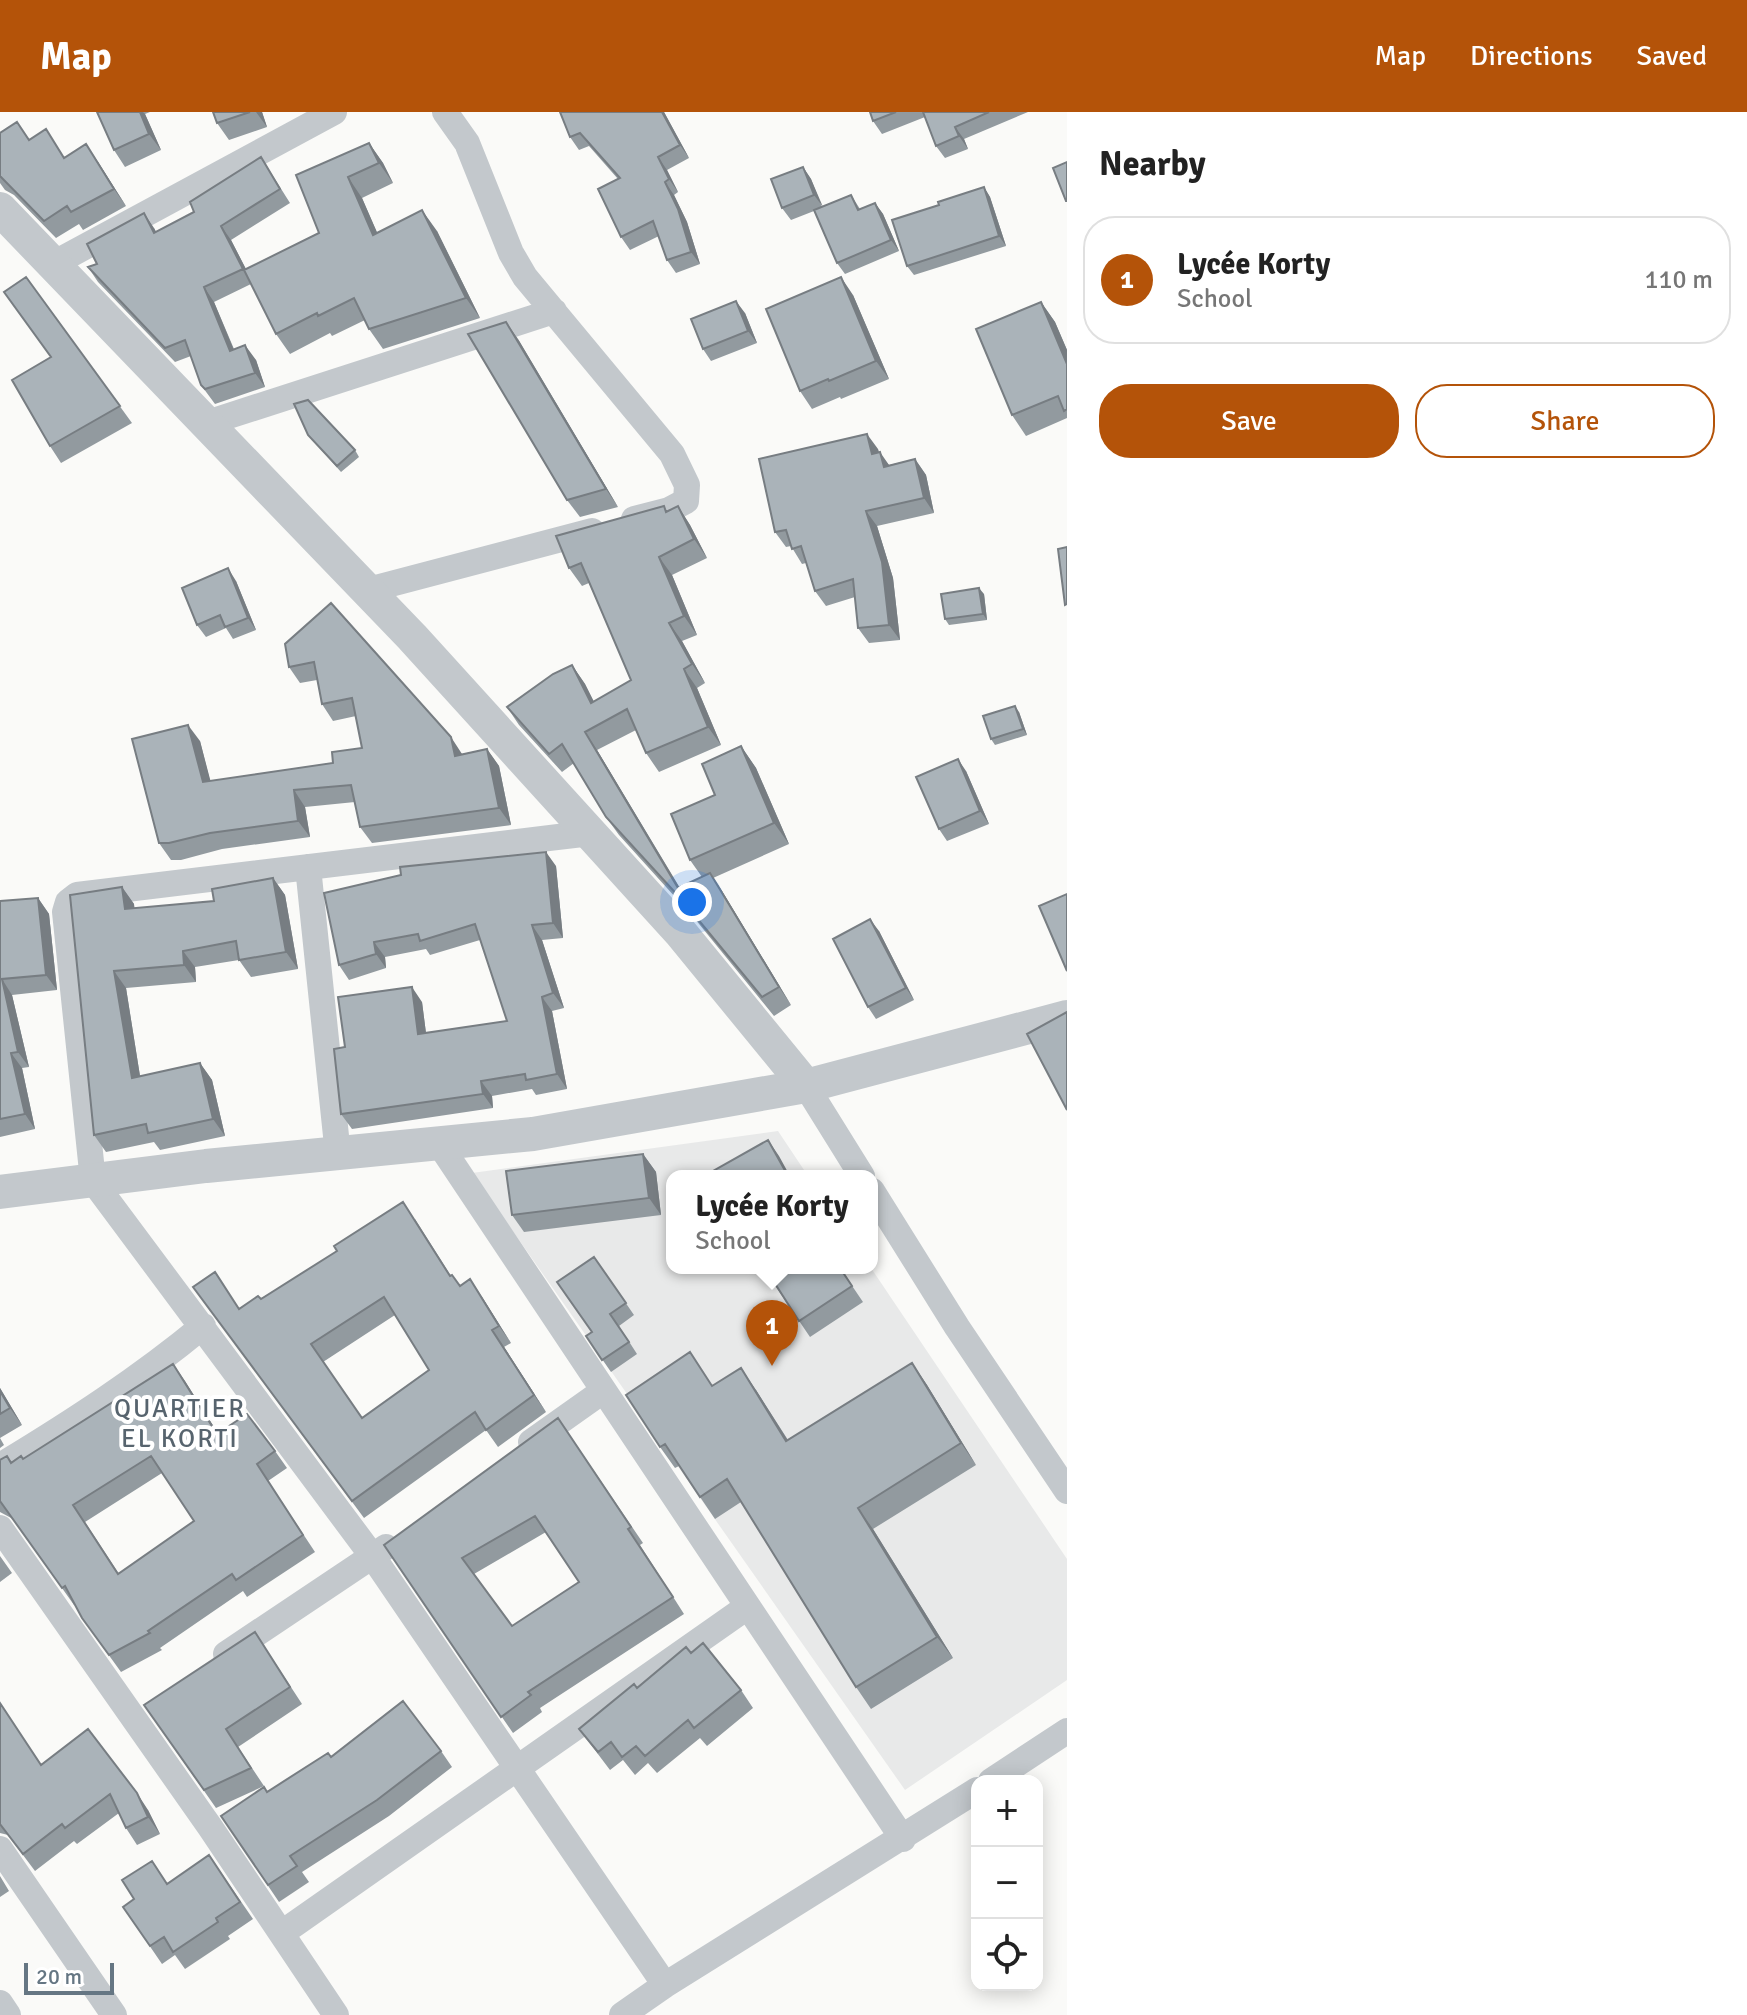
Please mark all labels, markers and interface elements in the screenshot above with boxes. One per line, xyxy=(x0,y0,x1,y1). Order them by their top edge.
text: Map xyxy=(40,33,112,80)
text: Map xyxy=(1374,39,1426,73)
text: Directions xyxy=(1470,39,1592,73)
text: Saved xyxy=(1636,39,1707,73)
text: Nearby xyxy=(1099,143,1206,185)
text: Lycée Korty xyxy=(1177,246,1330,283)
text: 1 xyxy=(1120,264,1134,296)
text: 110 m xyxy=(1644,264,1713,296)
text: School xyxy=(1177,283,1253,315)
button: Save xyxy=(1099,384,1399,458)
button: Share xyxy=(1415,384,1715,458)
your location xyxy=(672,882,712,922)
popup xyxy=(666,1170,878,1274)
text: Lycée Korty xyxy=(695,1188,849,1225)
text: School xyxy=(695,1225,771,1257)
pin: 1 xyxy=(746,1300,798,1366)
district label: QUARTIER EL KORTI xyxy=(114,1393,246,1455)
map controls xyxy=(971,1775,1043,1991)
button: + xyxy=(971,1775,1043,1847)
button: − xyxy=(971,1847,1043,1919)
button: locate xyxy=(971,1919,1043,1991)
scale bar xyxy=(24,1959,114,1995)
text: 20 m xyxy=(36,1963,82,1990)

